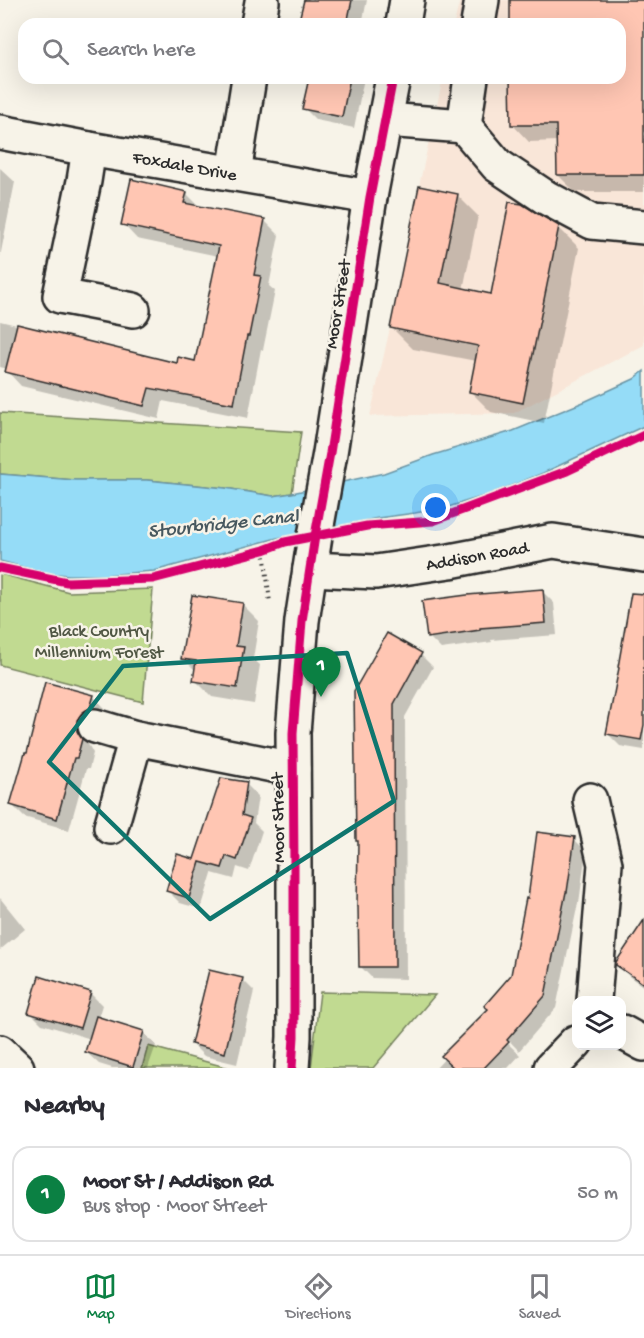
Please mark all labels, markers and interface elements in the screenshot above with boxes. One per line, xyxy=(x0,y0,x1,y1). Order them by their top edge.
search box xyxy=(18,18,626,84)
icon: search xyxy=(39,35,72,68)
text: Search here xyxy=(87,38,195,64)
street label: Foxdale Drive xyxy=(130,148,239,187)
street label: Moor Street xyxy=(322,257,357,350)
your location xyxy=(421,493,450,522)
water label: Stourbridge Canal xyxy=(147,506,301,545)
street label: Addison Road xyxy=(425,538,532,577)
park label: Black Country Millennium Forest xyxy=(35,622,165,664)
pin: 1 xyxy=(302,648,340,697)
street label: Moor Street xyxy=(268,771,291,863)
map controls xyxy=(572,996,626,1050)
button: layers xyxy=(572,996,626,1050)
text: Nearby xyxy=(24,1092,105,1123)
text: Moor St / Addison Rd xyxy=(83,1170,272,1196)
text: 1 xyxy=(41,1183,50,1206)
text: 50 m xyxy=(577,1183,618,1206)
text: Bus stop · Moor Street xyxy=(83,1196,266,1219)
tab: Map xyxy=(84,1270,117,1325)
tab: Directions xyxy=(285,1270,351,1325)
tab: Saved xyxy=(519,1270,560,1325)

